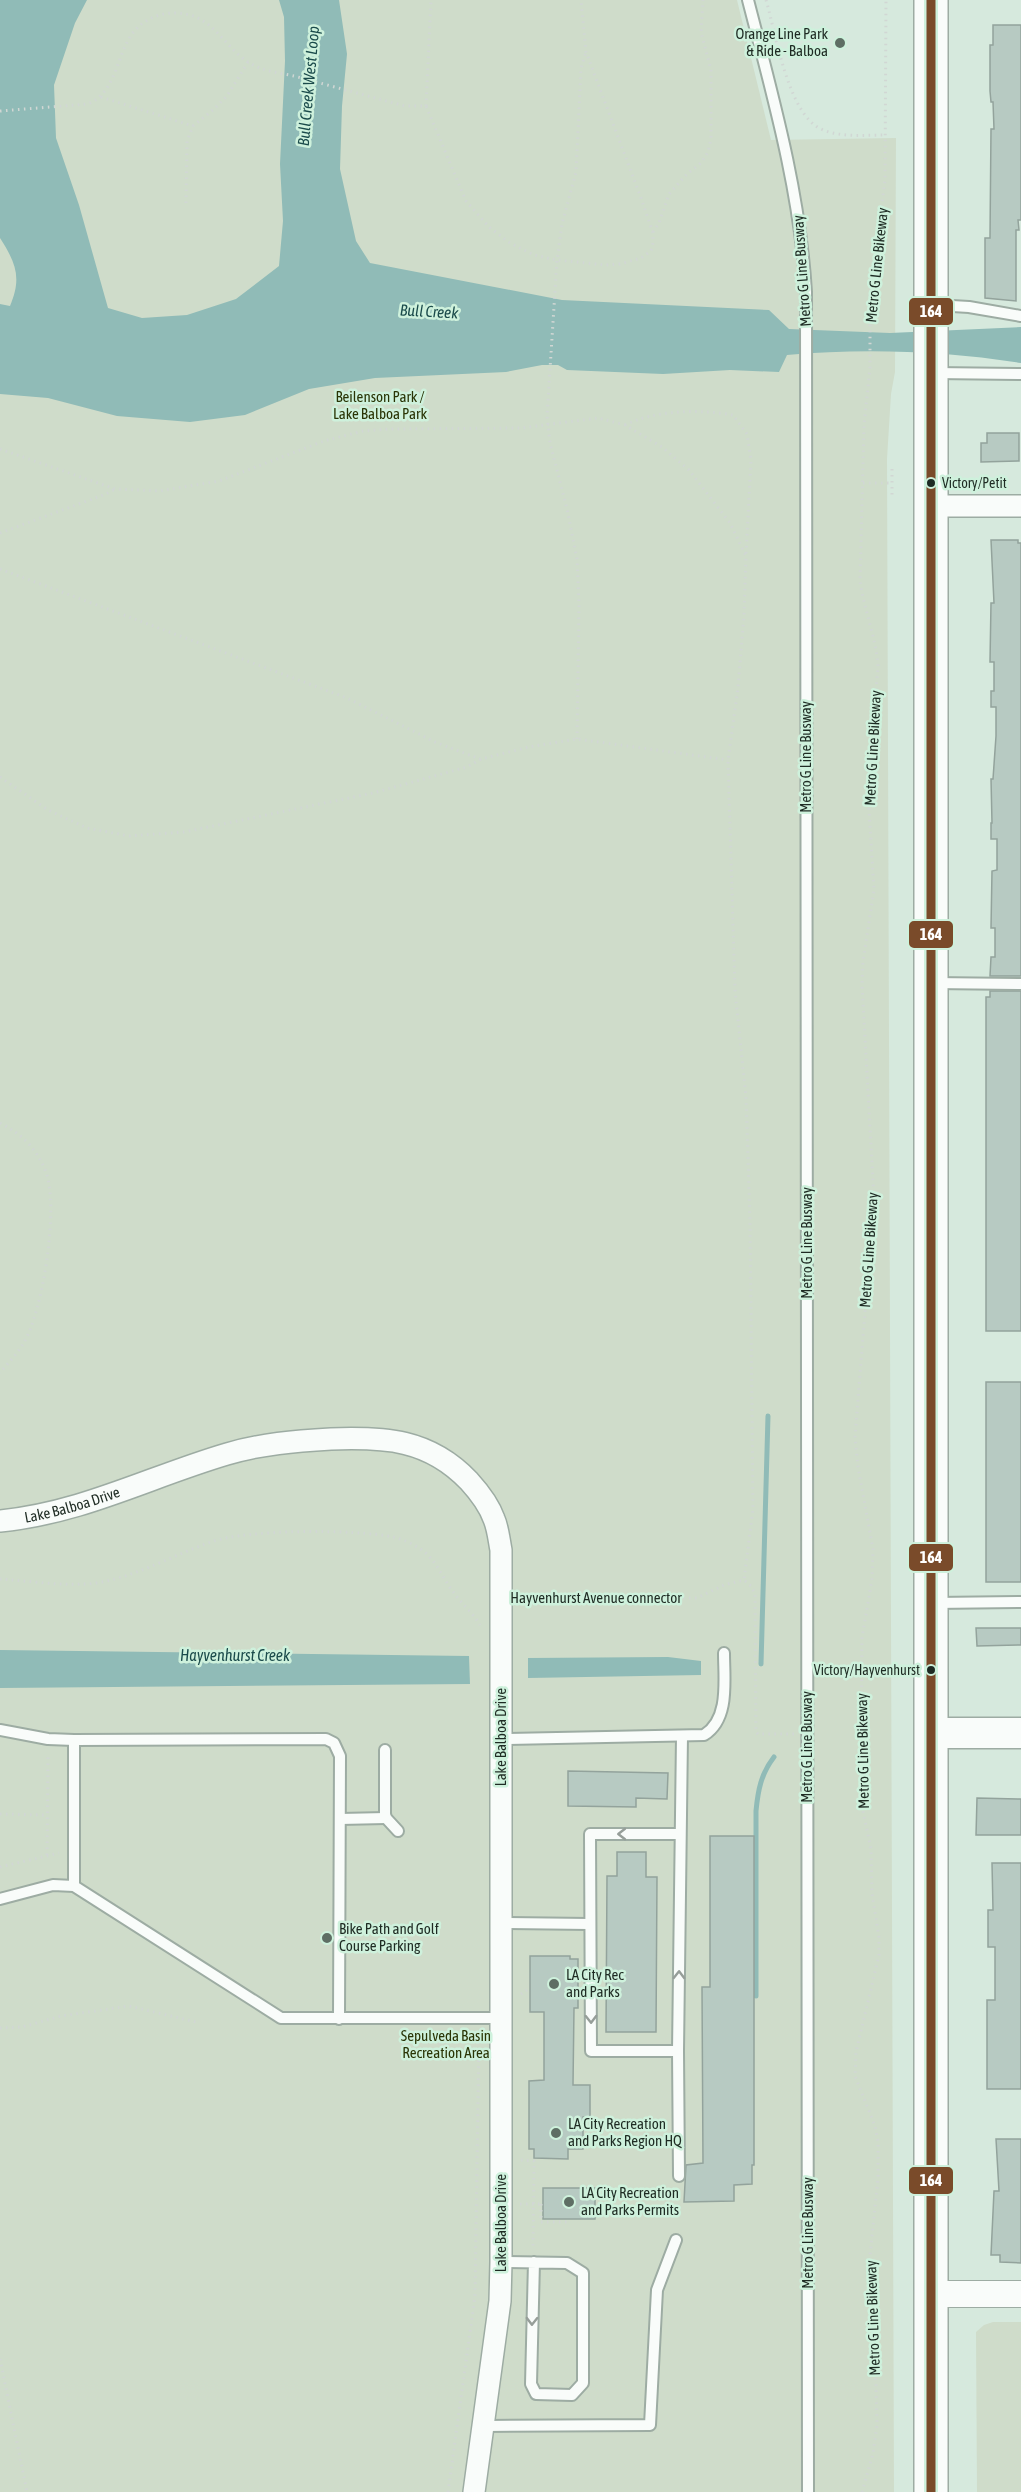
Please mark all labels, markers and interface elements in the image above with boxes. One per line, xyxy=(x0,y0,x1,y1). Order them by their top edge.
water label: Bull Creek West Loop xyxy=(294,25,323,147)
place label: Orange Line Park & Ride - Balboa xyxy=(735,25,828,59)
marker: Orange Line Park & Ride - Balboa xyxy=(833,36,847,50)
street label: Metro G Line Bikeway xyxy=(862,207,891,323)
street label: Metro G Line Busway xyxy=(789,215,814,327)
line badge: 164 xyxy=(908,297,954,326)
water label: Bull Creek xyxy=(399,300,460,322)
text: 164 xyxy=(920,302,943,320)
park label: Beilenson Park / Lake Balboa Park xyxy=(333,388,428,422)
place label: Victory/Petit xyxy=(942,475,1007,491)
marker: Victory/Petit xyxy=(925,477,937,489)
street label: Metro G Line Bikeway xyxy=(861,690,884,806)
street label: Metro G Line Busway xyxy=(797,701,814,813)
line badge: 164 xyxy=(908,920,954,949)
text: 164 xyxy=(920,925,943,943)
street label: Metro G Line Busway xyxy=(798,1187,815,1299)
street label: Metro G Line Bikeway xyxy=(856,1192,881,1308)
street label: Lake Balboa Drive xyxy=(23,1483,122,1526)
line badge: 164 xyxy=(908,1543,954,1572)
text: 164 xyxy=(920,1548,943,1566)
street label: Hayvenhurst Avenue connector xyxy=(510,1589,682,1606)
water label: Hayvenhurst Creek xyxy=(180,1646,291,1665)
place label: Victory/Hayvenhurst xyxy=(814,1662,920,1678)
marker: Victory/Hayvenhurst xyxy=(925,1664,937,1676)
street label: Lake Balboa Drive xyxy=(492,1688,509,1786)
street label: Metro G Line Busway xyxy=(798,1691,815,1803)
street label: Metro G Line Bikeway xyxy=(853,1693,872,1809)
one-way arrow xyxy=(617,1828,626,1840)
place label: Bike Path and Golf Course Parking xyxy=(339,1920,439,1954)
marker: Bike Path and Golf Course Parking xyxy=(320,1931,334,1945)
place label: LA City Rec and Parks xyxy=(566,1966,624,2000)
one-way arrow xyxy=(673,1970,685,1979)
marker: LA City Rec and Parks xyxy=(547,1977,561,1991)
one-way arrow xyxy=(585,2014,597,2023)
park label: Sepulveda Basin Recreation Area xyxy=(401,2027,491,2061)
place label: LA City Recreation and Parks Region HQ xyxy=(568,2115,682,2149)
marker: LA City Recreation and Parks Region HQ xyxy=(549,2126,563,2140)
line badge: 164 xyxy=(908,2166,954,2195)
text: 164 xyxy=(920,2171,943,2189)
street label: Lake Balboa Drive xyxy=(492,2174,509,2272)
street label: Metro G Line Busway xyxy=(799,2177,816,2289)
place label: LA City Recreation and Parks Permits xyxy=(581,2184,679,2218)
marker: LA City Recreation and Parks Permits xyxy=(562,2195,576,2209)
street label: Metro G Line Bikeway xyxy=(862,2260,883,2376)
one-way arrow xyxy=(526,2316,539,2325)

